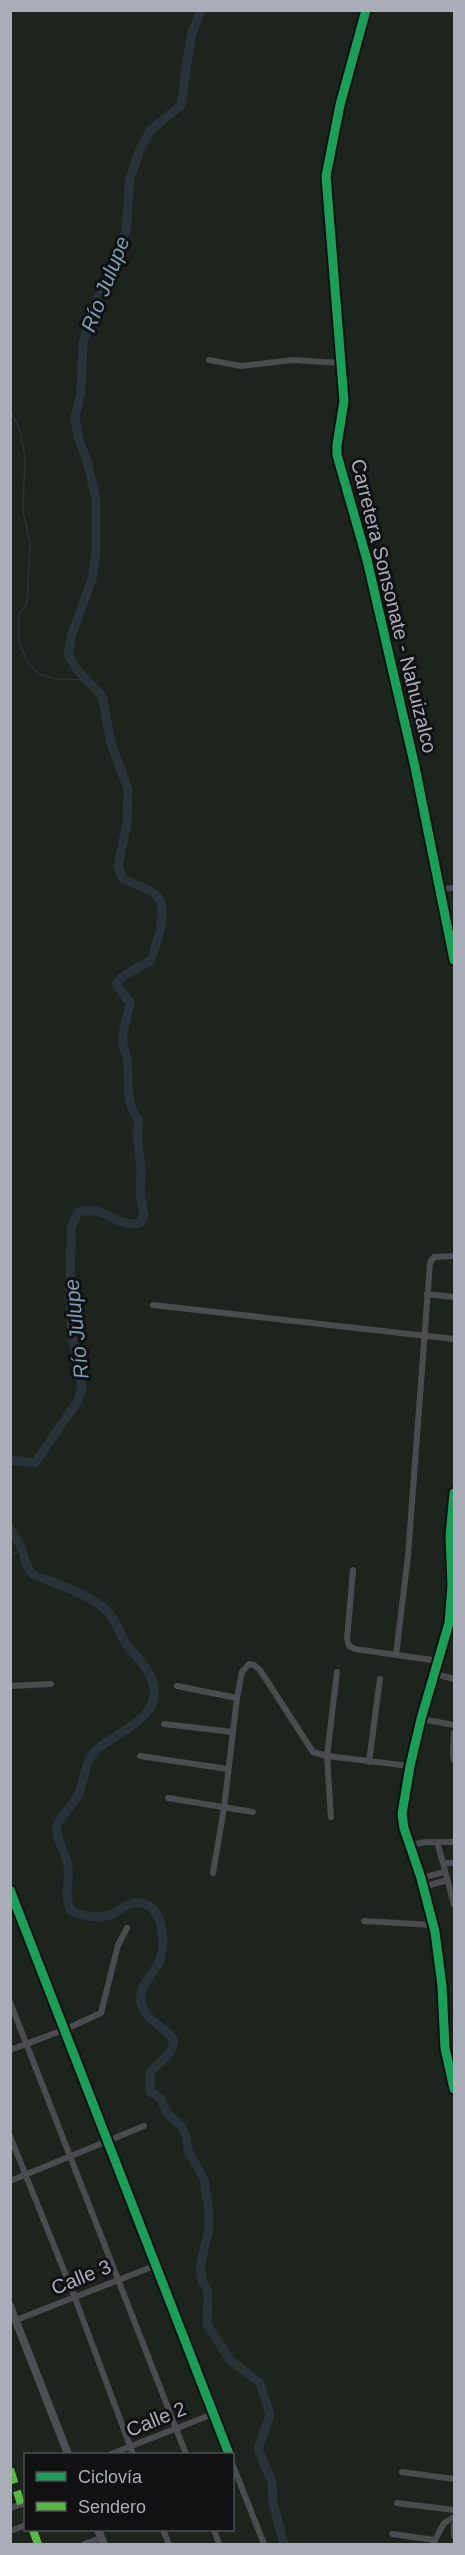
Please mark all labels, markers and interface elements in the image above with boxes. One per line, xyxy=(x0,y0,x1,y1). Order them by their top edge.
water label: Río Julupe xyxy=(76,233,134,335)
street label: Carretera Sonsonate - Nahuizalco xyxy=(347,457,441,755)
water label: Río Julupe xyxy=(59,1278,93,1380)
street label: Calle 3 xyxy=(48,2255,114,2299)
street label: Calle 2 xyxy=(123,2397,189,2441)
legend xyxy=(24,2453,234,2531)
text: Ciclovía xyxy=(78,2467,143,2487)
text: Sendero xyxy=(78,2497,146,2517)

